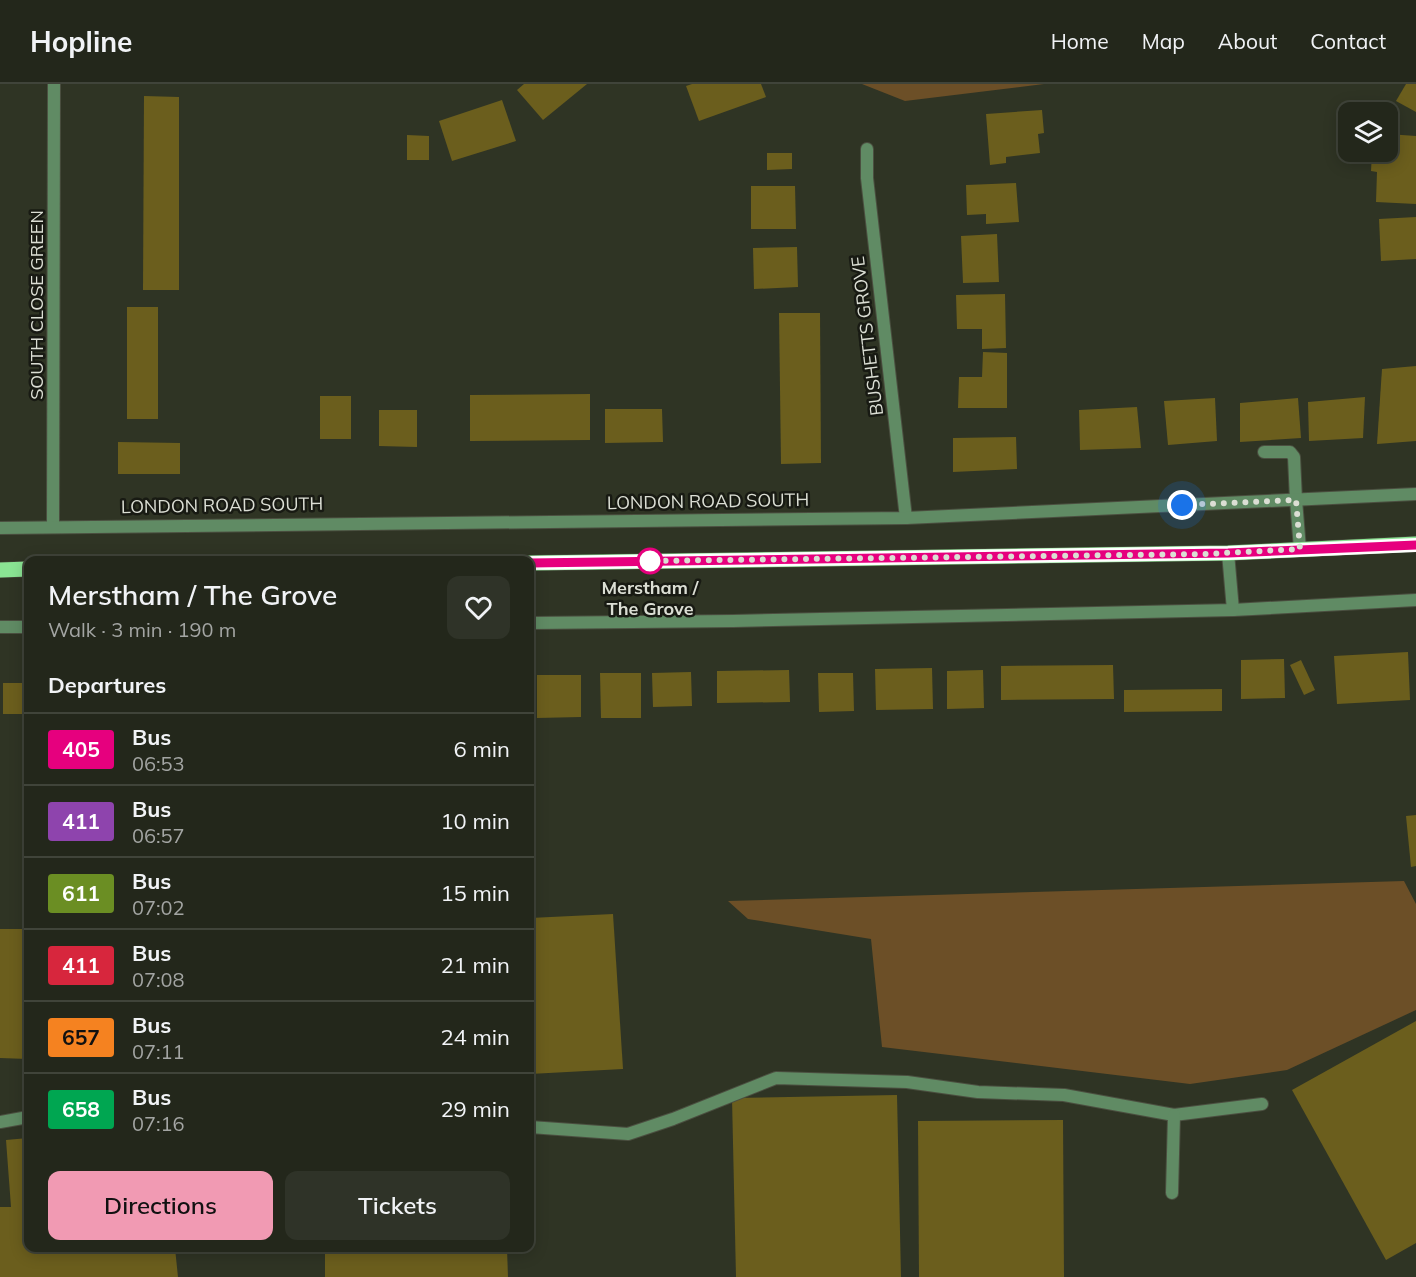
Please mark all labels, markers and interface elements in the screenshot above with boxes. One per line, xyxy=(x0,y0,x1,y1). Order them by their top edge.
text: Hopline xyxy=(30,24,132,59)
text: Home xyxy=(1051,28,1109,54)
text: Map xyxy=(1142,28,1185,54)
text: About xyxy=(1218,28,1277,54)
text: Contact xyxy=(1310,28,1386,54)
map controls xyxy=(1338,102,1398,162)
button: layers xyxy=(1338,102,1398,162)
street label: SOUTH CLOSE GREEN xyxy=(25,210,48,400)
street label: BUSHETTS GROVE xyxy=(846,255,888,417)
street label: LONDON ROAD SOUTH xyxy=(607,488,809,514)
your location xyxy=(1167,490,1197,520)
street label: LONDON ROAD SOUTH xyxy=(121,492,323,518)
marker: Merstham / The Grove xyxy=(637,548,663,574)
button: heart xyxy=(447,576,510,639)
place label: Merstham / The Grove xyxy=(601,576,700,620)
text: Merstham / The Grove xyxy=(48,577,337,612)
text: Walk · 3 min · 190 m xyxy=(48,617,236,642)
text: Departures xyxy=(48,671,166,699)
text: Bus xyxy=(132,723,171,751)
text: 6 min xyxy=(454,735,510,763)
text: 405 xyxy=(62,736,100,762)
text: 06:53 xyxy=(132,751,185,776)
text: Bus xyxy=(132,795,171,823)
text: 10 min xyxy=(440,807,510,835)
text: 411 xyxy=(62,808,100,834)
text: 06:57 xyxy=(132,823,185,848)
text: Bus xyxy=(132,867,171,895)
text: 15 min xyxy=(440,879,510,907)
text: 611 xyxy=(62,880,100,906)
text: 07:02 xyxy=(132,895,185,920)
text: Bus xyxy=(132,939,171,967)
text: 21 min xyxy=(440,951,510,979)
text: 411 xyxy=(62,952,100,978)
text: 07:08 xyxy=(132,967,185,992)
text: Bus xyxy=(132,1011,171,1039)
text: 24 min xyxy=(440,1023,510,1051)
text: 657 xyxy=(62,1024,100,1050)
text: 07:11 xyxy=(132,1039,185,1064)
text: Bus xyxy=(132,1083,171,1111)
text: 29 min xyxy=(440,1095,510,1123)
text: 658 xyxy=(62,1096,100,1122)
text: 07:16 xyxy=(132,1111,185,1136)
button: Directions xyxy=(48,1171,273,1240)
button: Tickets xyxy=(285,1171,510,1240)

